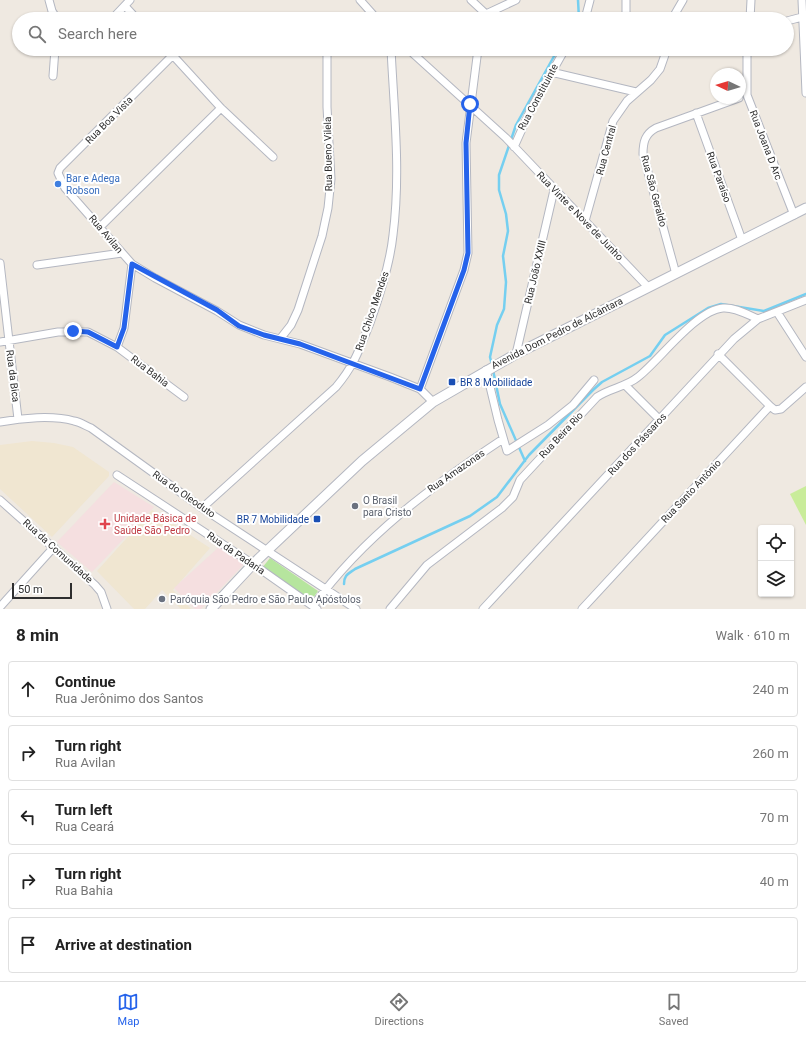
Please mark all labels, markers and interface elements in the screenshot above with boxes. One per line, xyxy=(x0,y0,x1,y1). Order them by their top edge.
search box xyxy=(12,12,794,56)
icon: search xyxy=(26,23,48,45)
text: Search here xyxy=(58,25,137,43)
street label: Rua Constituinte xyxy=(516,62,560,132)
north arrow xyxy=(710,68,746,104)
street label: Rua Boa Vista xyxy=(83,94,135,146)
route start xyxy=(461,95,479,113)
street label: Rua Joana D Arc xyxy=(748,109,784,181)
street label: Rua Bueno Vilela xyxy=(322,117,334,191)
street label: Rua Central xyxy=(594,124,618,176)
street label: Rua Paraíso xyxy=(705,150,733,204)
street label: Rua São Geraldo xyxy=(639,154,669,228)
street label: Rua Vinte e Nove de Junho xyxy=(535,169,626,263)
place label: Bar e Adega Robson xyxy=(66,173,120,196)
marker: Bar e Adega Robson xyxy=(53,179,63,189)
street label: Rua Avilan xyxy=(87,213,125,255)
street label: Rua João XXIII xyxy=(522,239,548,305)
street label: Rua Chico Mendes xyxy=(353,270,391,352)
street label: Avenida Dom Pedro de Alcântara xyxy=(489,295,625,371)
route end xyxy=(64,322,82,340)
street label: Rua da Bica xyxy=(4,349,22,403)
street label: Rua Bahia xyxy=(129,353,171,389)
marker: BR 8 Mobilidade xyxy=(447,377,457,387)
place label: BR 8 Mobilidade xyxy=(460,377,532,388)
street label: Rua Beira Rio xyxy=(537,409,585,460)
street label: Rua dos Pássaros xyxy=(606,411,668,477)
street label: Rua Amazonas xyxy=(425,447,487,495)
street label: Rua Santo Antônio xyxy=(659,457,723,525)
street label: Rua do Oleoduto xyxy=(151,468,218,520)
place label: O Brasil para Cristo xyxy=(363,495,412,518)
marker: O Brasil para Cristo xyxy=(350,501,360,511)
place label: Unidade Básica de Saúde São Pedro xyxy=(114,513,196,536)
place label: BR 7 Mobilidade xyxy=(237,514,309,525)
marker: BR 7 Mobilidade xyxy=(312,514,322,524)
street label: Rua da Comunidade xyxy=(21,517,95,585)
marker: Unidade Básica de Saúde São Pedro xyxy=(99,518,111,530)
map controls xyxy=(758,525,794,597)
button: locate xyxy=(758,525,794,561)
street label: Rua da Padaria xyxy=(205,530,267,576)
button: layers xyxy=(758,561,794,597)
scale bar xyxy=(12,581,72,600)
text: 50 m xyxy=(18,583,43,596)
marker: Paróquia São Pedro e São Paulo Apóstolos xyxy=(157,594,167,604)
place label: Paróquia São Pedro e São Paulo Apóstolos xyxy=(170,594,361,605)
text: 8 min xyxy=(16,625,59,645)
text: Walk · 610 m xyxy=(715,628,790,643)
text: Continue xyxy=(55,673,116,691)
icon: ahead xyxy=(17,678,39,700)
text: 240 m xyxy=(752,682,789,697)
text: Rua Jerônimo dos Santos xyxy=(55,691,204,706)
text: Turn right xyxy=(55,737,121,755)
icon: right xyxy=(17,742,39,764)
text: 260 m xyxy=(752,746,789,761)
text: Rua Avilan xyxy=(55,755,116,770)
text: Turn left xyxy=(55,801,112,819)
icon: left xyxy=(17,806,39,828)
text: 70 m xyxy=(760,810,789,825)
text: Rua Ceará xyxy=(55,819,114,834)
text: Turn right xyxy=(55,865,121,883)
icon: right xyxy=(17,870,39,892)
text: 40 m xyxy=(760,874,789,889)
text: Rua Bahia xyxy=(55,883,113,898)
icon: arrive xyxy=(17,934,39,956)
text: Arrive at destination xyxy=(55,936,192,954)
tab: Map xyxy=(117,991,139,1028)
tab: Directions xyxy=(374,991,424,1028)
tab: Saved xyxy=(659,991,689,1028)

